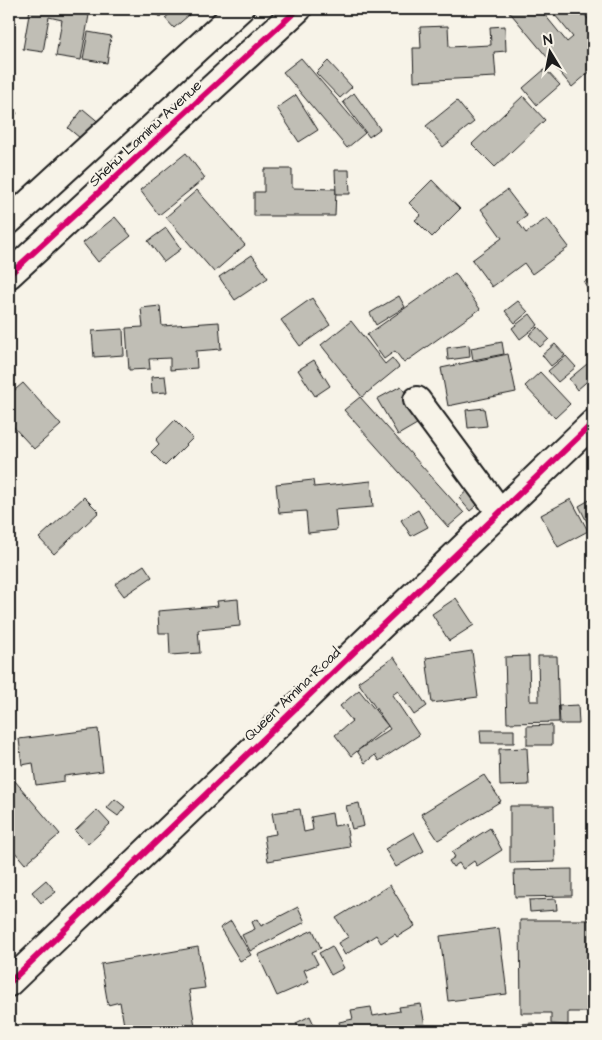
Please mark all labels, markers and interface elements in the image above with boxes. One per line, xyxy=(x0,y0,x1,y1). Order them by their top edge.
north arrow xyxy=(524,28,574,78)
text: N xyxy=(542,30,554,51)
street label: Shehu Laminu Avenue xyxy=(84,75,207,192)
street label: Queen Amina Road xyxy=(239,642,346,746)

